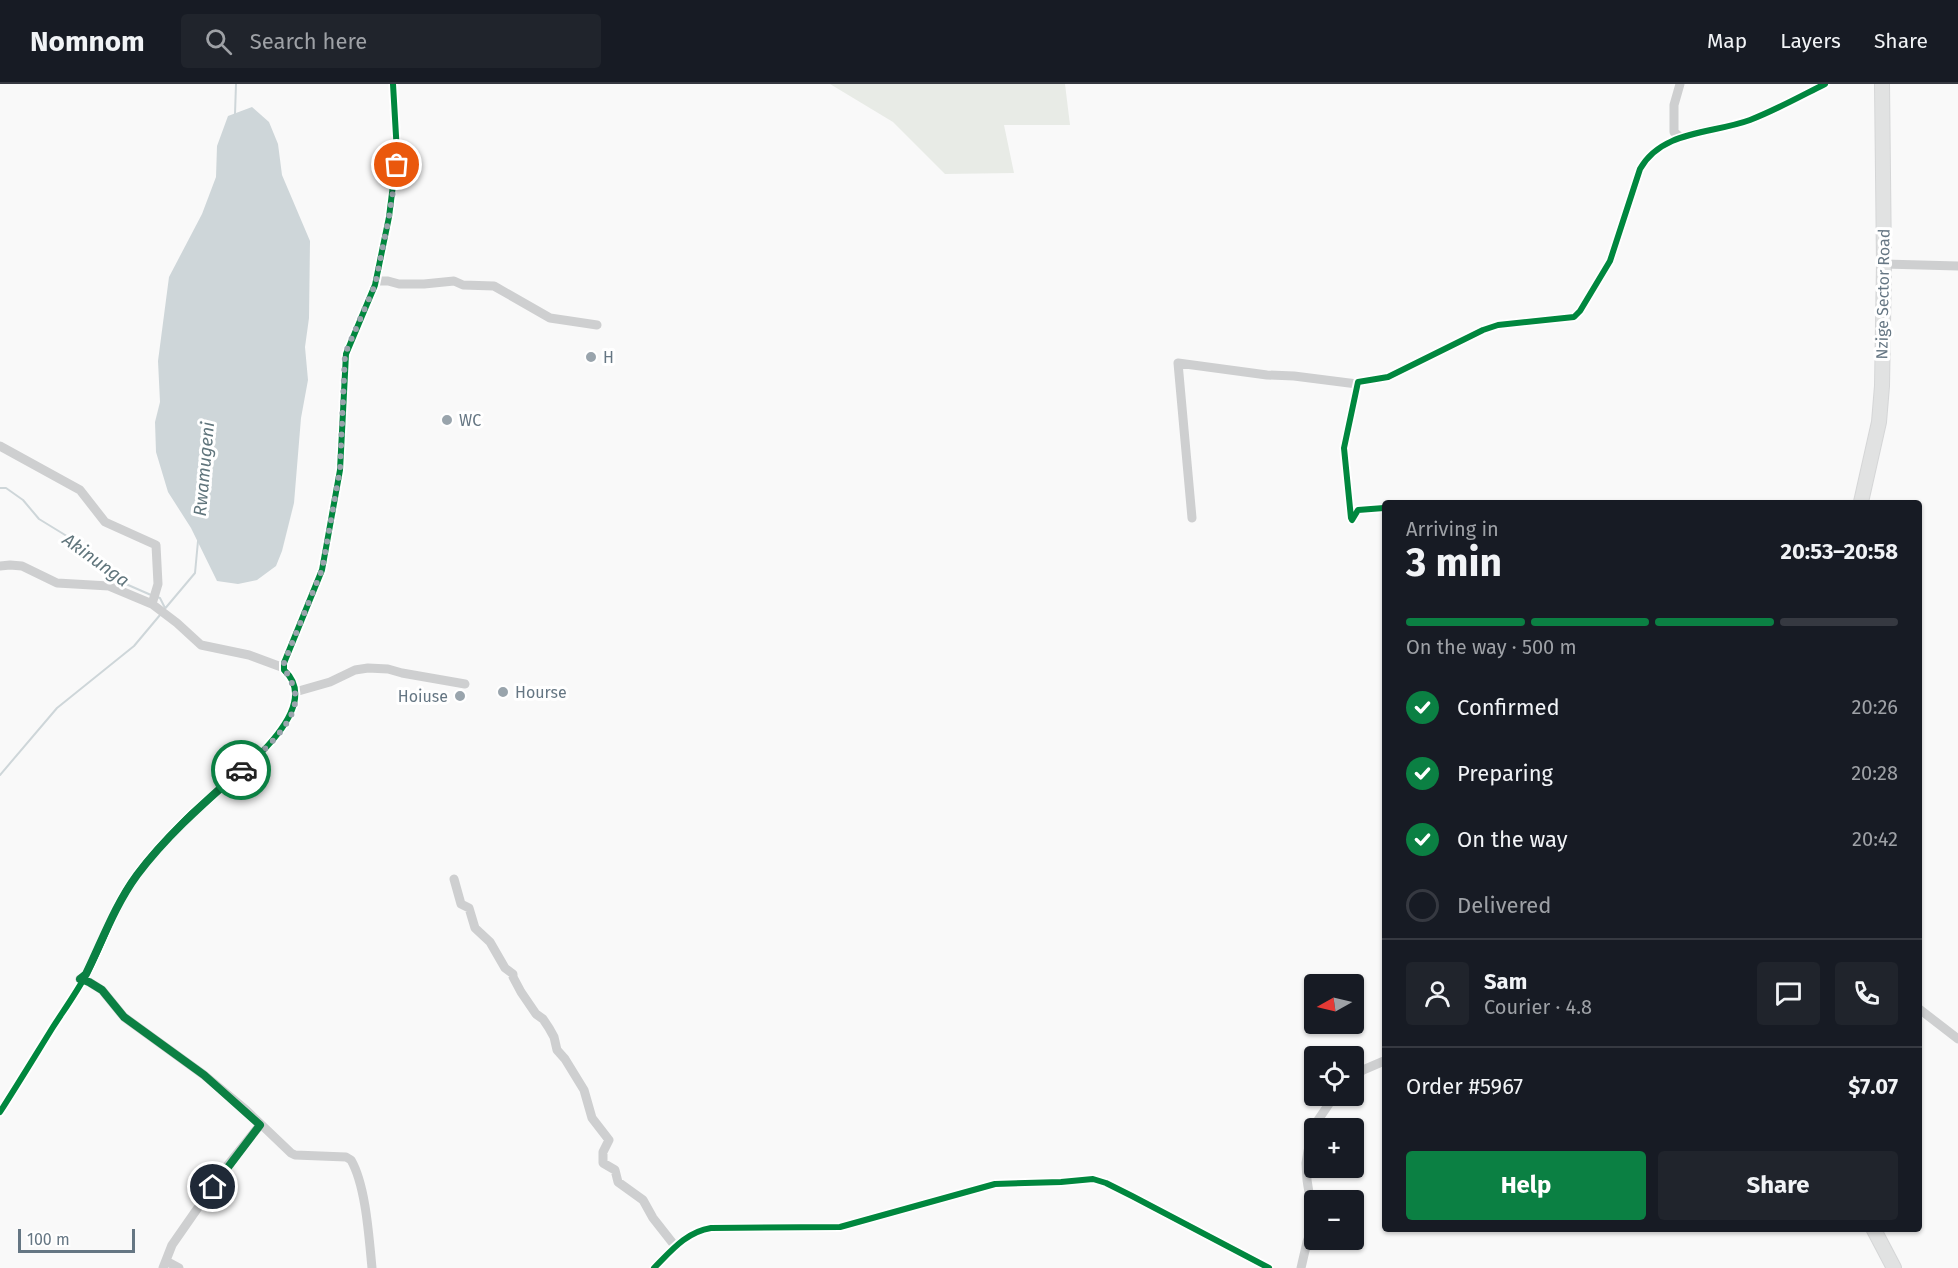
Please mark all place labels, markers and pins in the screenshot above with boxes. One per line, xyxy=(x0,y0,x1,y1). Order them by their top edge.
pin xyxy=(371,139,422,190)
place label: H xyxy=(603,348,614,367)
marker: H xyxy=(584,350,598,364)
place label: WC xyxy=(459,411,481,430)
marker: WC xyxy=(440,413,454,427)
place label: Hourse xyxy=(515,683,567,702)
marker: Hourse xyxy=(496,685,510,699)
place label: Hoiuse xyxy=(398,687,448,706)
marker: Hoiuse xyxy=(453,689,467,703)
pin xyxy=(187,1161,238,1212)

